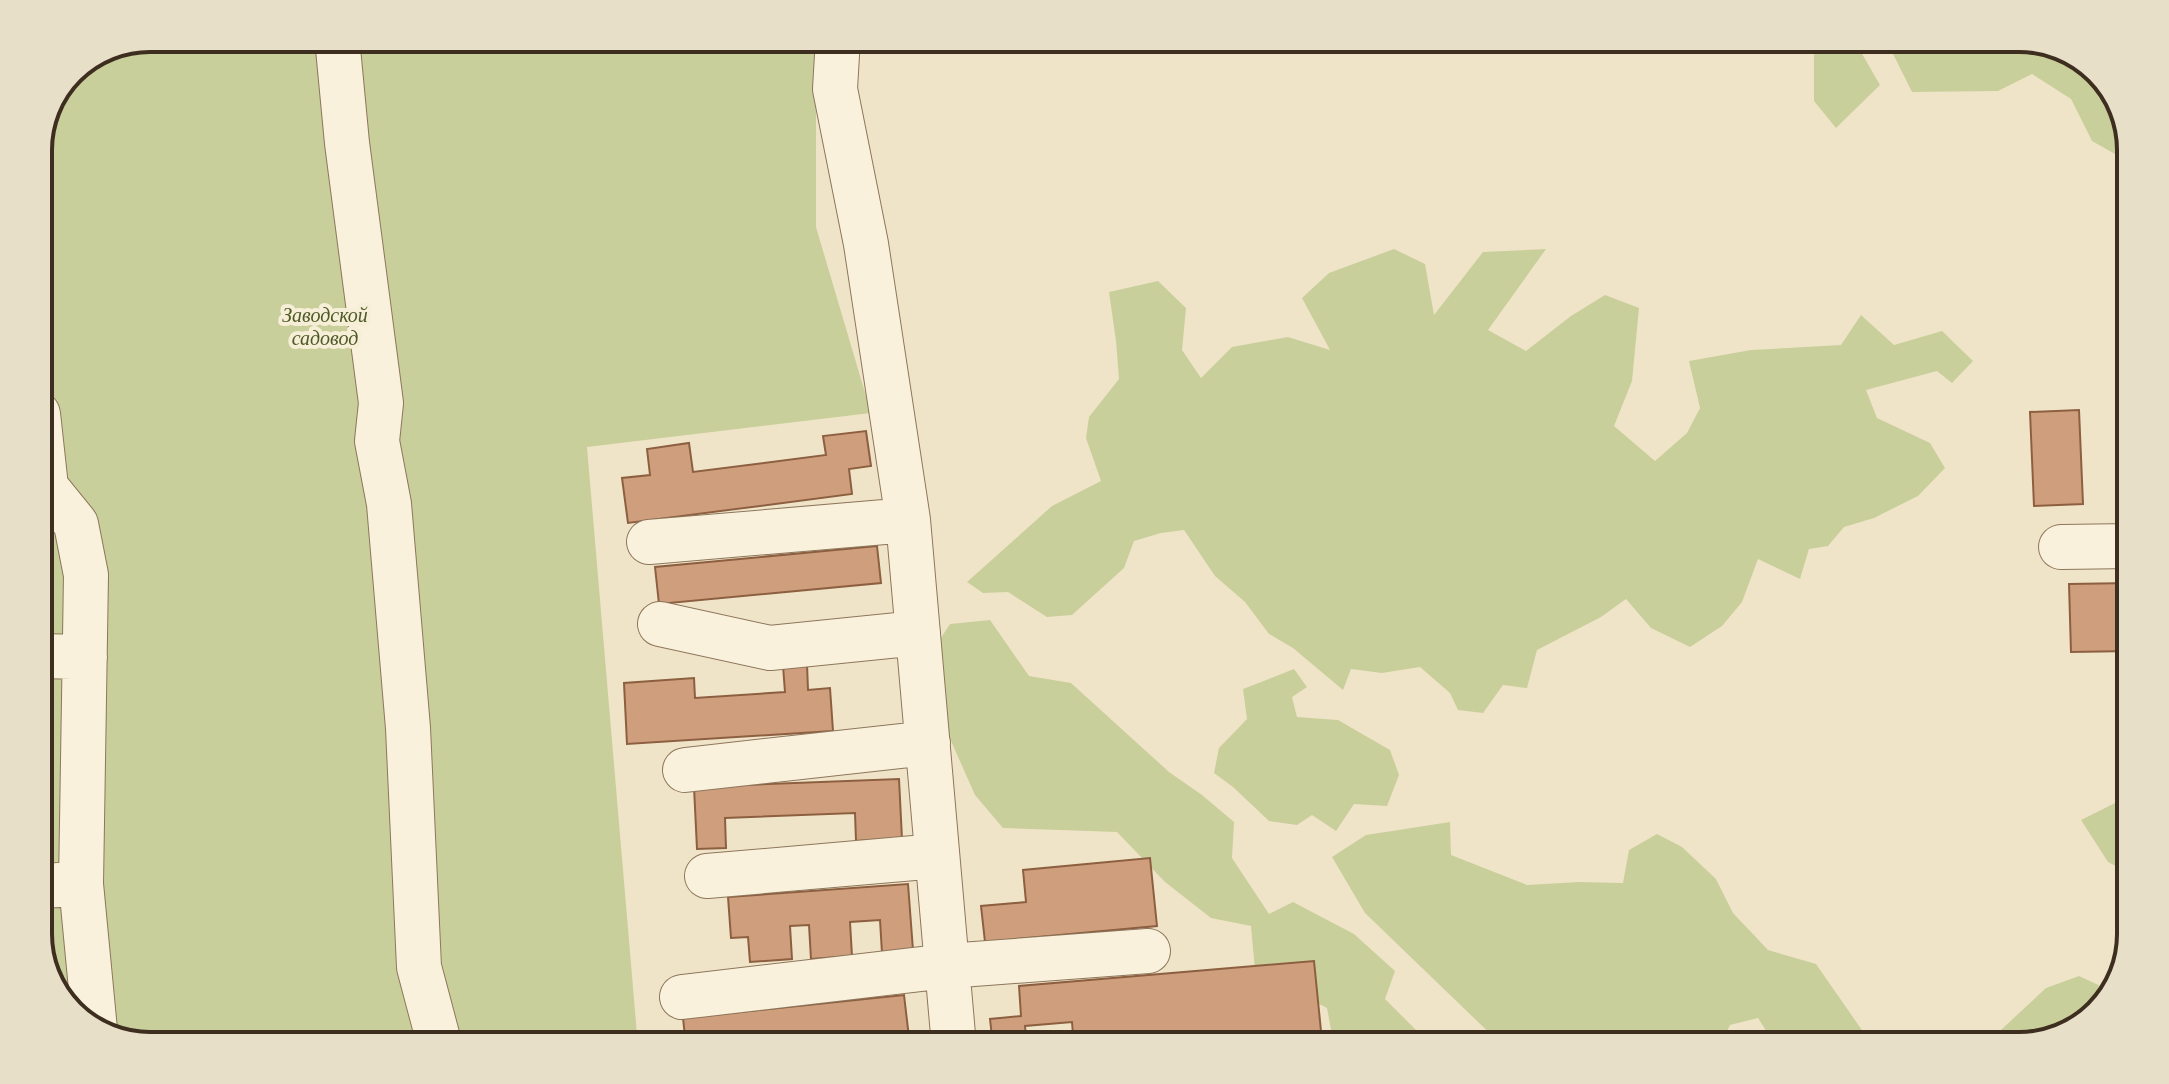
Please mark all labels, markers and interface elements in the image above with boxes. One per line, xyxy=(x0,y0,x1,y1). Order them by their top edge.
park label: Заводской садовод xyxy=(282,304,368,349)

